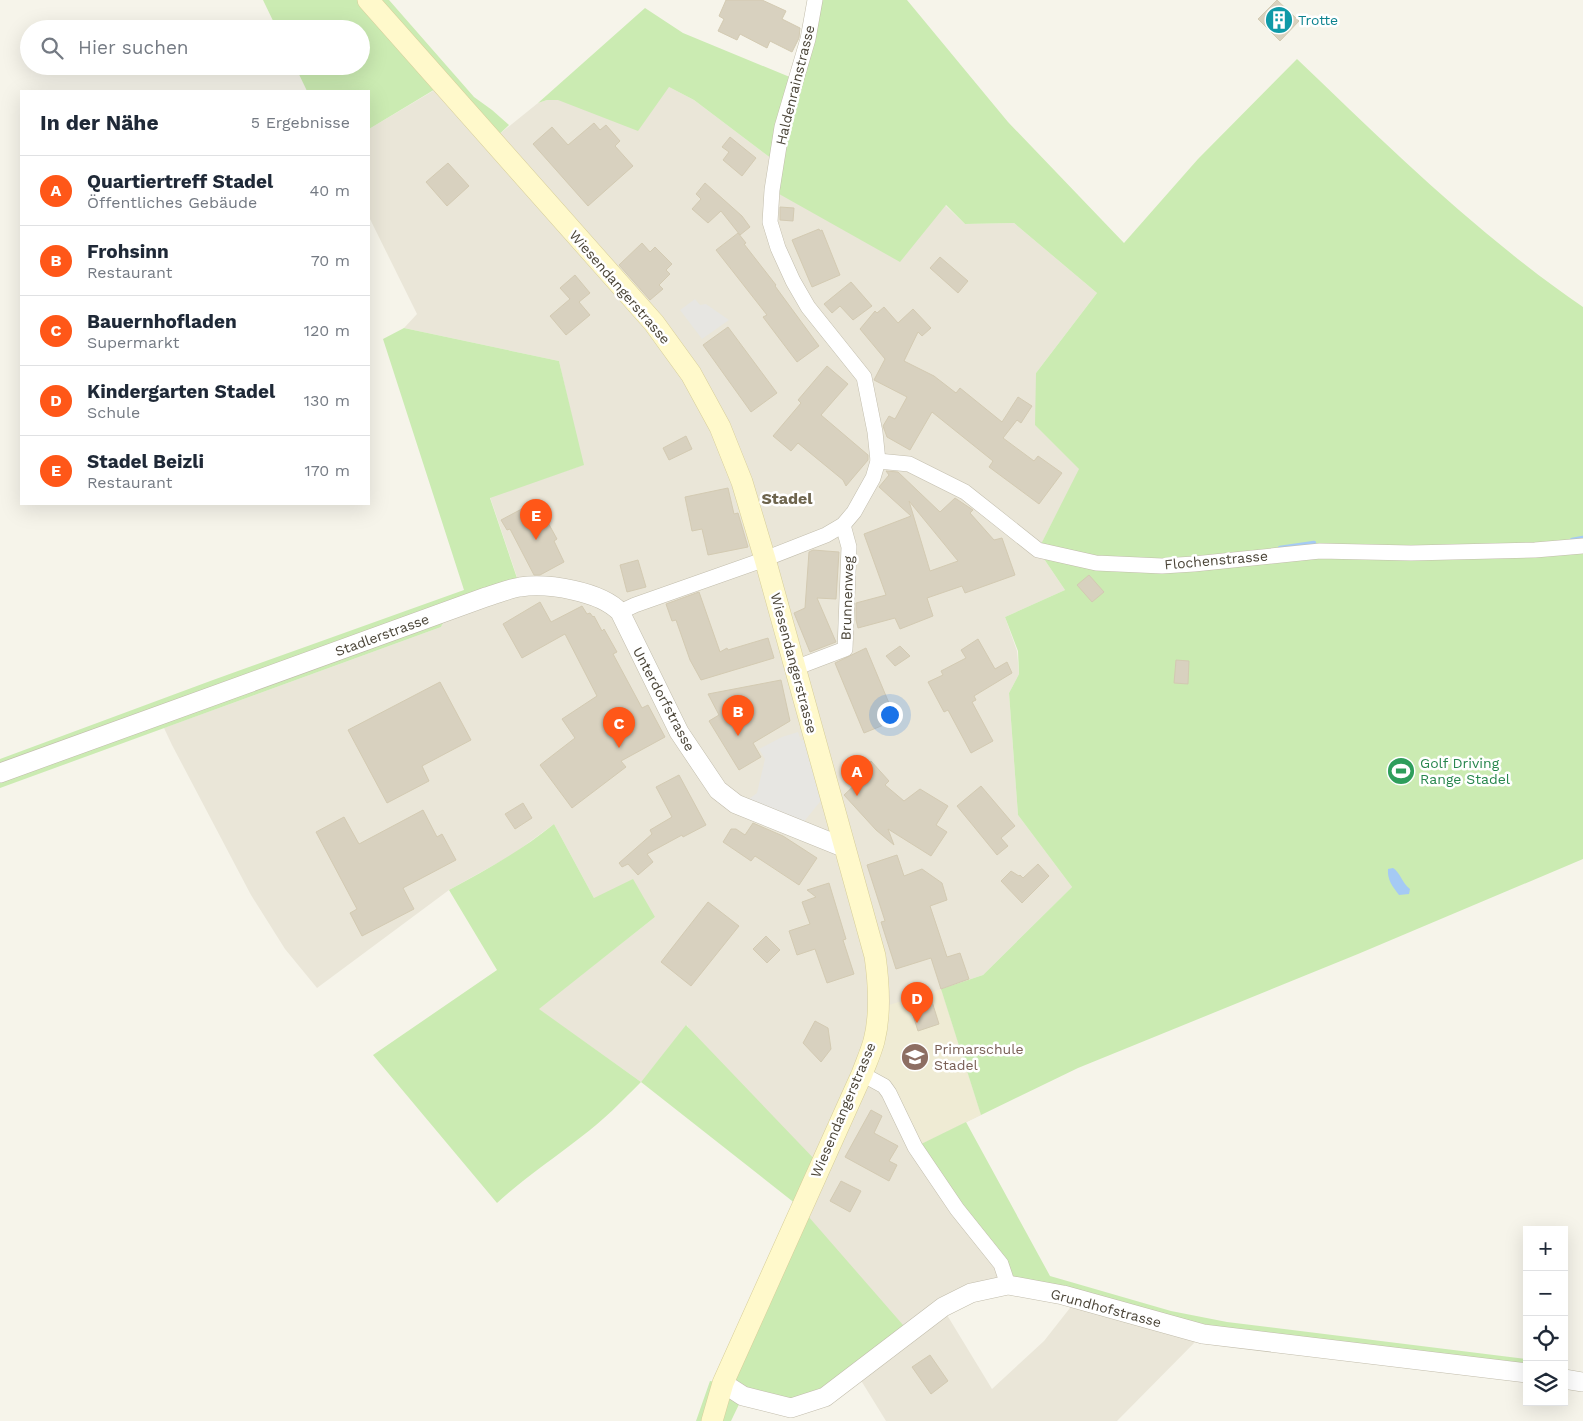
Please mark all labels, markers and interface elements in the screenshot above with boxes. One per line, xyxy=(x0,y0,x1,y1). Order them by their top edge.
building icon: Trotte xyxy=(1264,5,1294,35)
place label: Trotte xyxy=(1298,12,1338,28)
search box xyxy=(20,20,370,75)
street label: Haldenrainstrasse xyxy=(772,23,818,147)
icon: search xyxy=(38,34,66,62)
text: Hier suchen xyxy=(78,36,189,59)
text: In der Nähe xyxy=(40,110,159,135)
text: 5 Ergebnisse xyxy=(251,113,350,132)
text: Quartiertreff Stadel xyxy=(87,170,273,193)
text: A xyxy=(51,181,61,200)
text: 40 m xyxy=(310,181,350,200)
text: Öffentliches Gebäude xyxy=(87,193,257,212)
street label: Wiesendangerstrasse xyxy=(566,227,674,347)
text: Frohsinn xyxy=(87,240,169,263)
text: B xyxy=(51,251,61,270)
text: 70 m xyxy=(311,251,350,270)
text: Restaurant xyxy=(87,263,173,282)
text: Bauernhofladen xyxy=(87,310,237,333)
text: C xyxy=(51,321,61,340)
text: 120 m xyxy=(304,321,350,340)
text: Supermarkt xyxy=(87,333,179,352)
text: Kindergarten Stadel xyxy=(87,380,275,403)
text: D xyxy=(50,391,62,410)
text: 130 m xyxy=(304,391,350,410)
text: Schule xyxy=(87,403,140,422)
text: Stadel Beizli xyxy=(87,450,204,473)
text: E xyxy=(51,461,61,480)
text: 170 m xyxy=(304,461,350,480)
text: Restaurant xyxy=(87,473,173,492)
district label: Stadel xyxy=(761,489,813,508)
pin: E xyxy=(520,499,552,540)
street label: Flochenstrasse xyxy=(1164,547,1268,573)
street label: Brunnenweg xyxy=(838,555,856,640)
street label: Wiesendangerstrasse xyxy=(767,591,821,735)
street label: Stadlerstrasse xyxy=(333,611,431,659)
street label: Unterdorfstrasse xyxy=(630,644,698,754)
pin: B xyxy=(722,695,754,736)
your location xyxy=(877,702,903,728)
pin: C xyxy=(603,707,635,748)
pin: A xyxy=(841,755,873,796)
place label: Golf Driving Range Stadel xyxy=(1420,755,1511,787)
sports icon: Golf Driving Range Stadel xyxy=(1386,756,1416,786)
pin: D xyxy=(901,982,933,1023)
street label: Wiesendangerstrasse xyxy=(807,1040,879,1180)
place label: Primarschule Stadel xyxy=(934,1041,1024,1073)
school or university icon: Primarschule Stadel xyxy=(900,1042,930,1072)
map controls xyxy=(1523,1226,1568,1406)
button: + xyxy=(1523,1226,1568,1271)
button: − xyxy=(1523,1271,1568,1316)
street label: Grundhofstrasse xyxy=(1049,1286,1163,1330)
button: locate xyxy=(1523,1316,1568,1361)
button: layers xyxy=(1523,1361,1568,1406)

